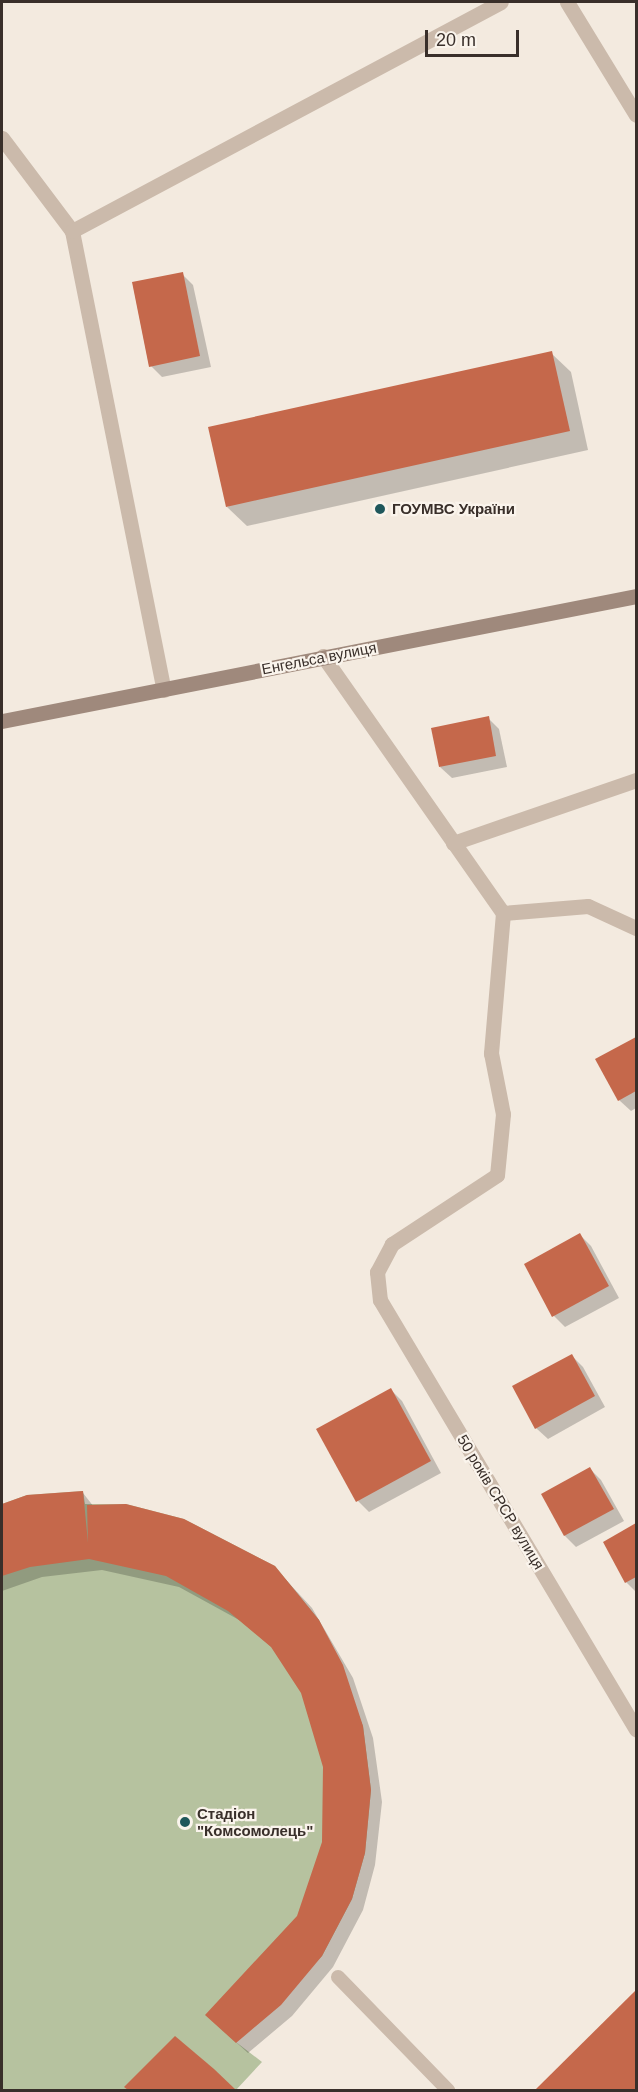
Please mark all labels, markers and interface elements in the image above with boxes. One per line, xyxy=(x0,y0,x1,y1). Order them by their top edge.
scale bar xyxy=(428,18,522,56)
text: 20 m xyxy=(436,30,476,50)
place label: ГОУМВС України xyxy=(392,500,515,518)
marker: ГОУМВС України xyxy=(373,502,387,516)
street label: Енгельса вулиця xyxy=(260,638,378,678)
street label: 50 років СРСР вулиця xyxy=(454,1431,548,1573)
place label: Стадіон "Комсомолець" xyxy=(197,1804,313,1839)
marker: Стадіон "Комсомолець" xyxy=(178,1815,192,1829)

